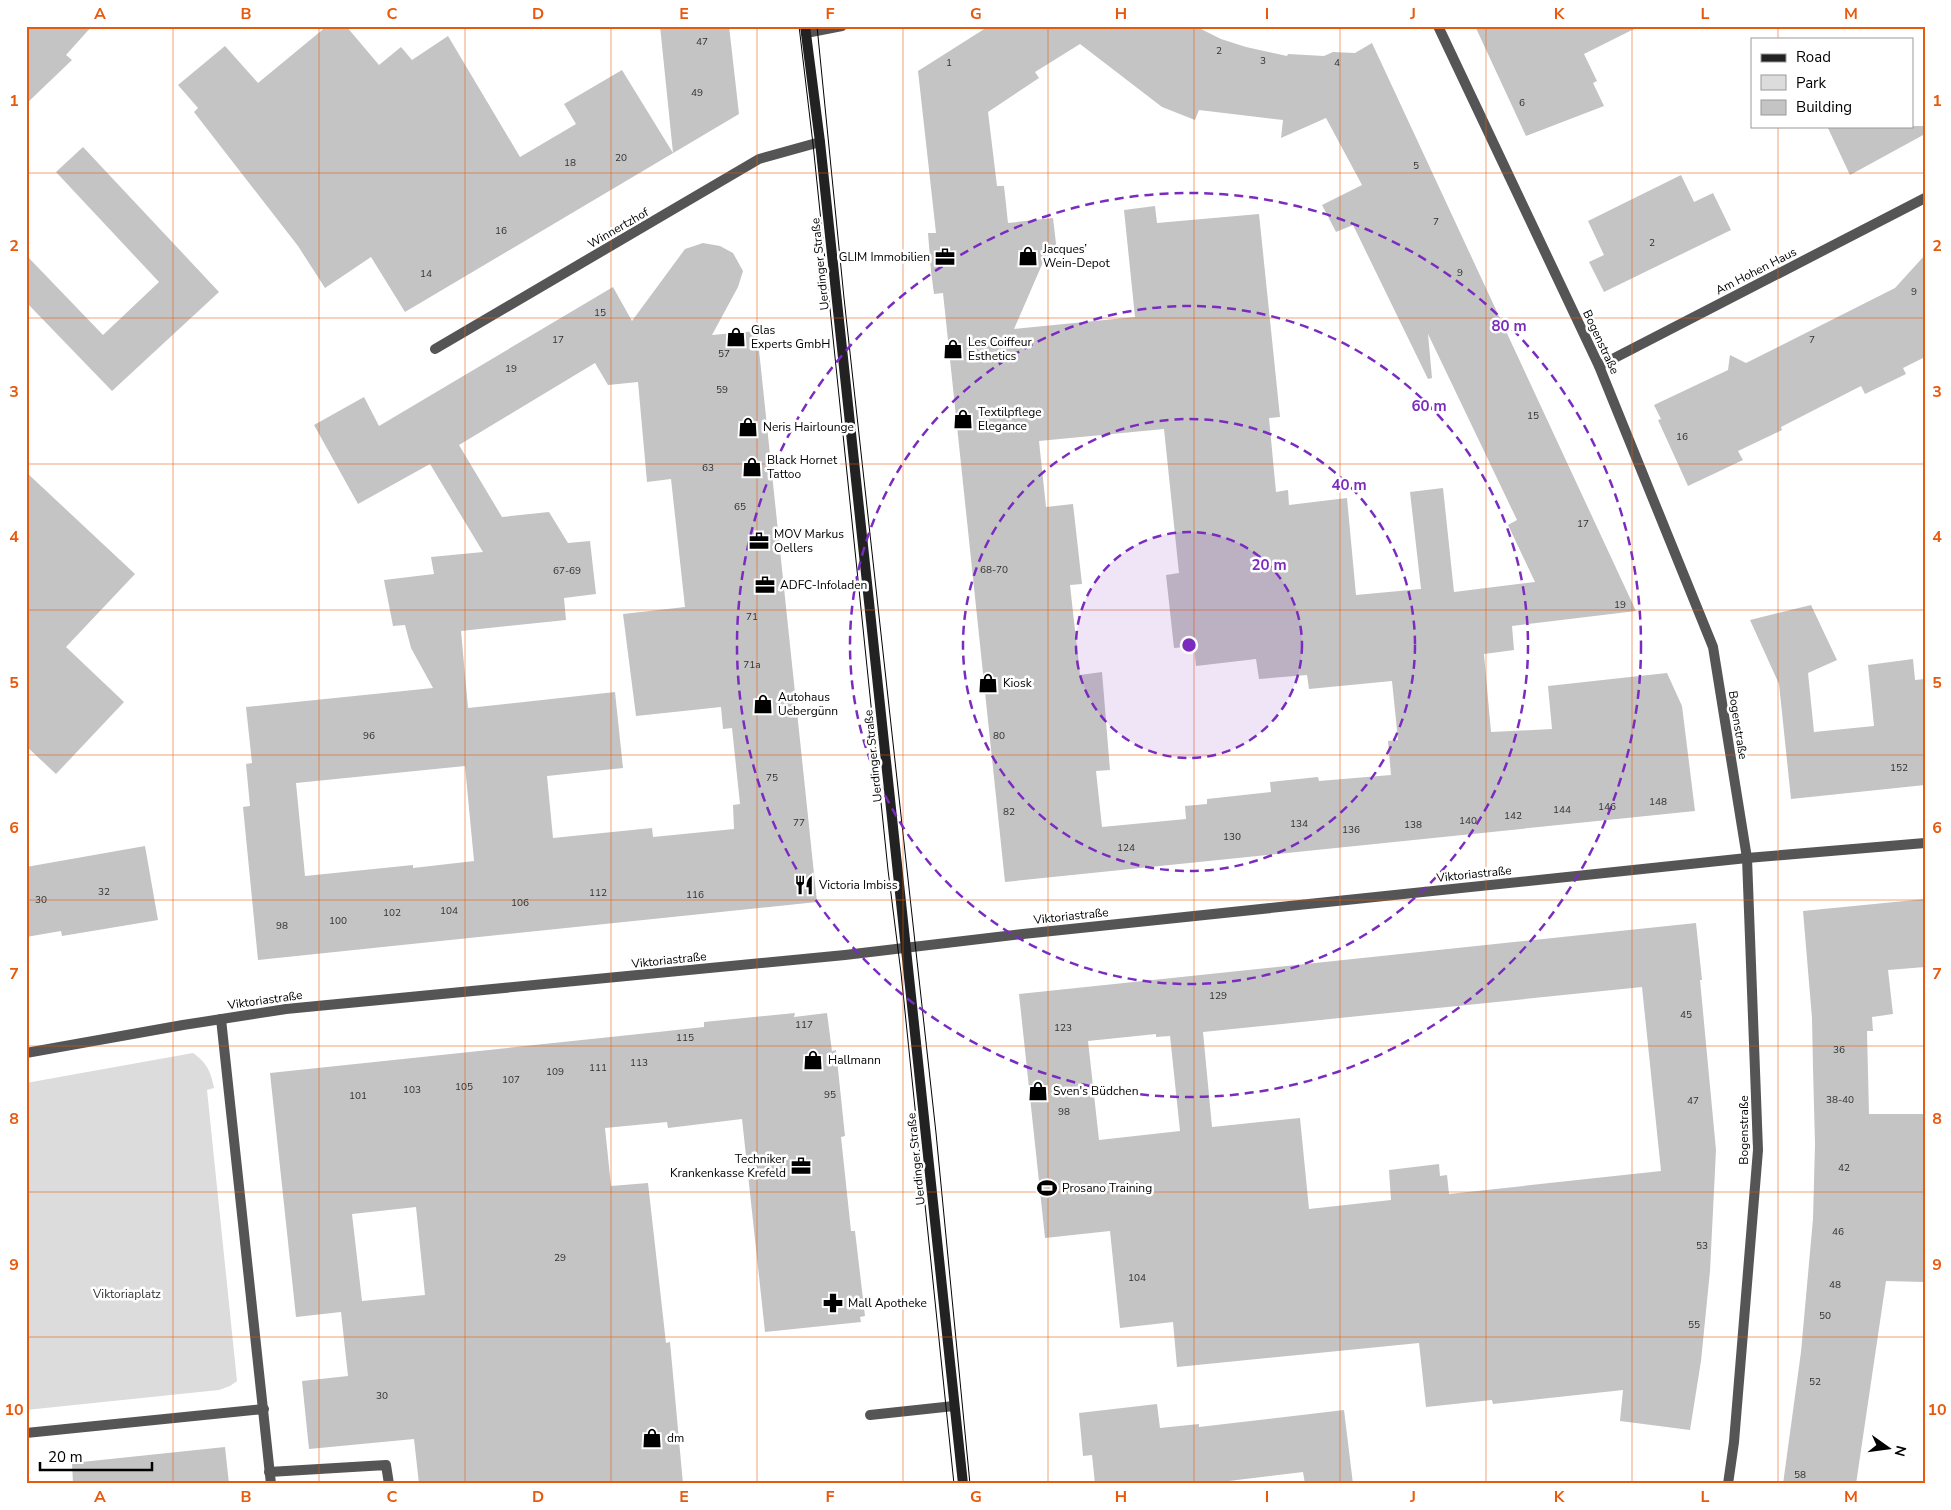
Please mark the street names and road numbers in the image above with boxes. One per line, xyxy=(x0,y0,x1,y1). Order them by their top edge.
street label: Winnertzhof xyxy=(585,204,652,252)
street label: Uerdinger Straße xyxy=(807,217,833,311)
street label: Am Hohen Haus xyxy=(1713,244,1799,298)
street label: Bogenstraße xyxy=(1579,307,1623,377)
street label: Bogenstraße xyxy=(1725,690,1751,760)
street label: Uerdinger Straße xyxy=(860,709,886,803)
street label: Viktoriastraße xyxy=(1435,862,1512,886)
street label: Viktoriastraße xyxy=(1032,904,1109,928)
street label: Viktoriastraße xyxy=(630,948,707,972)
street label: Viktoriastraße xyxy=(226,987,303,1013)
street label: Bogenstraße xyxy=(1736,1095,1752,1165)
street label: Uerdinger Straße xyxy=(903,1112,929,1206)

